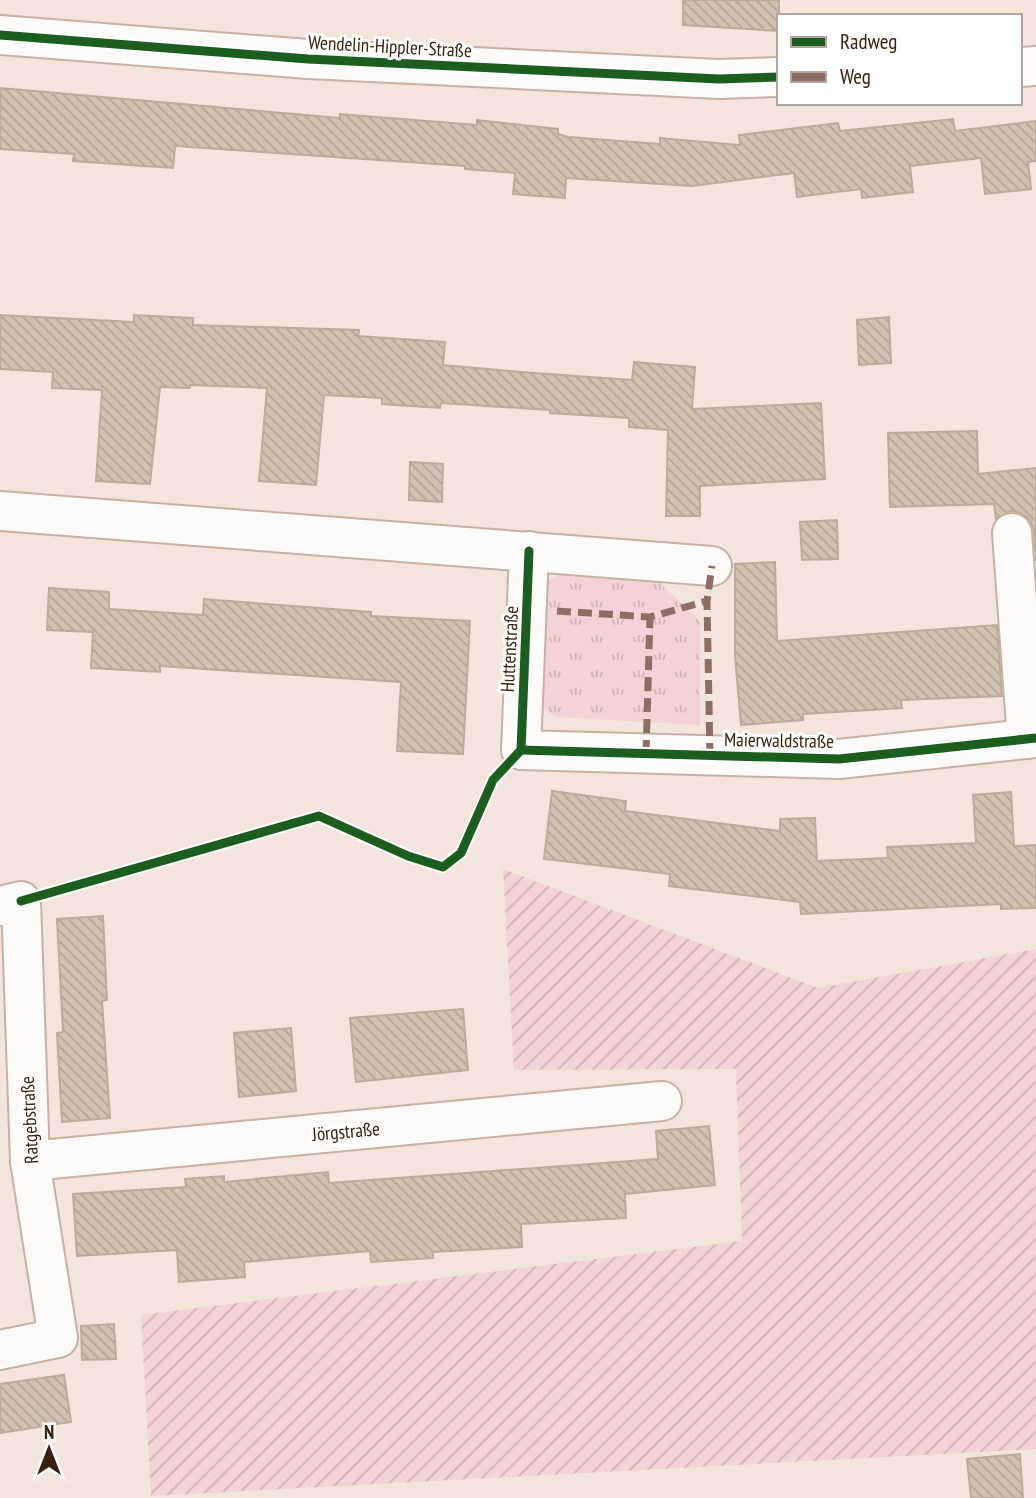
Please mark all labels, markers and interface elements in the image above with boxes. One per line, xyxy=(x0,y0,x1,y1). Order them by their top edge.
legend xyxy=(777,14,1022,105)
text: Radweg xyxy=(840,28,897,55)
street label: Wendelin-Hippler-Straße xyxy=(308,30,473,62)
text: Weg xyxy=(840,63,871,90)
street label: Huttenstraße xyxy=(495,605,523,693)
street label: Maierwaldstraße xyxy=(724,727,834,753)
street label: Ratgebstraße xyxy=(15,1075,43,1164)
street label: Jörgstraße xyxy=(310,1116,381,1146)
north arrow xyxy=(14,1414,84,1484)
text: N xyxy=(44,1420,54,1444)

